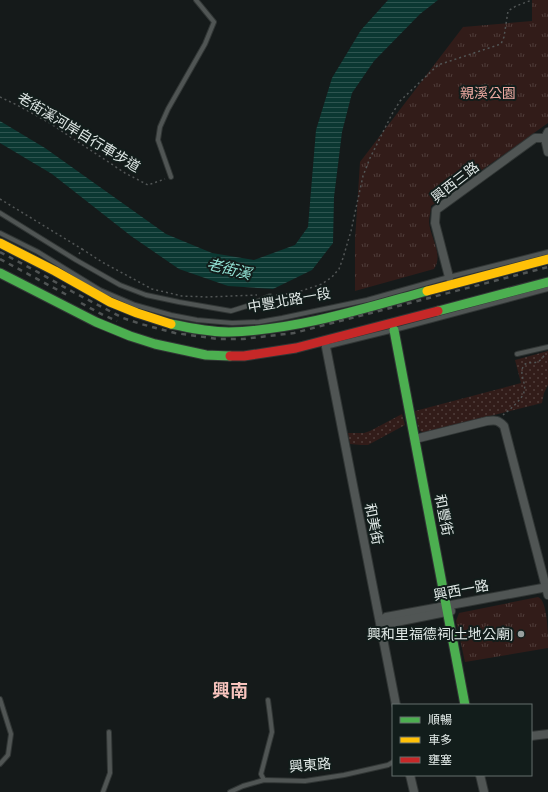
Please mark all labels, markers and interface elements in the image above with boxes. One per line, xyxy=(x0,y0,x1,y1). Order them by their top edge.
park label: 親溪公園 xyxy=(460,85,516,102)
street label: 老街溪河岸自行車步道 xyxy=(14,89,143,176)
street label: 興西三路 xyxy=(428,158,483,206)
water label: 老街溪 xyxy=(205,255,255,285)
street label: 中豐北路一段 xyxy=(246,285,332,316)
street label: 和豐街 xyxy=(431,493,456,537)
street label: 和美街 xyxy=(361,502,386,546)
street label: 興西一路 xyxy=(432,577,490,604)
place label: 興和里福德祠(土地公廟) xyxy=(367,626,513,643)
marker: 興和里福德祠(土地公廟) xyxy=(516,629,526,639)
district label: 興南 xyxy=(212,681,248,702)
legend xyxy=(392,704,532,776)
text: 順暢 xyxy=(428,713,452,728)
text: 車多 xyxy=(428,733,452,748)
text: 壅塞 xyxy=(428,753,452,768)
street label: 興東路 xyxy=(288,755,332,776)

